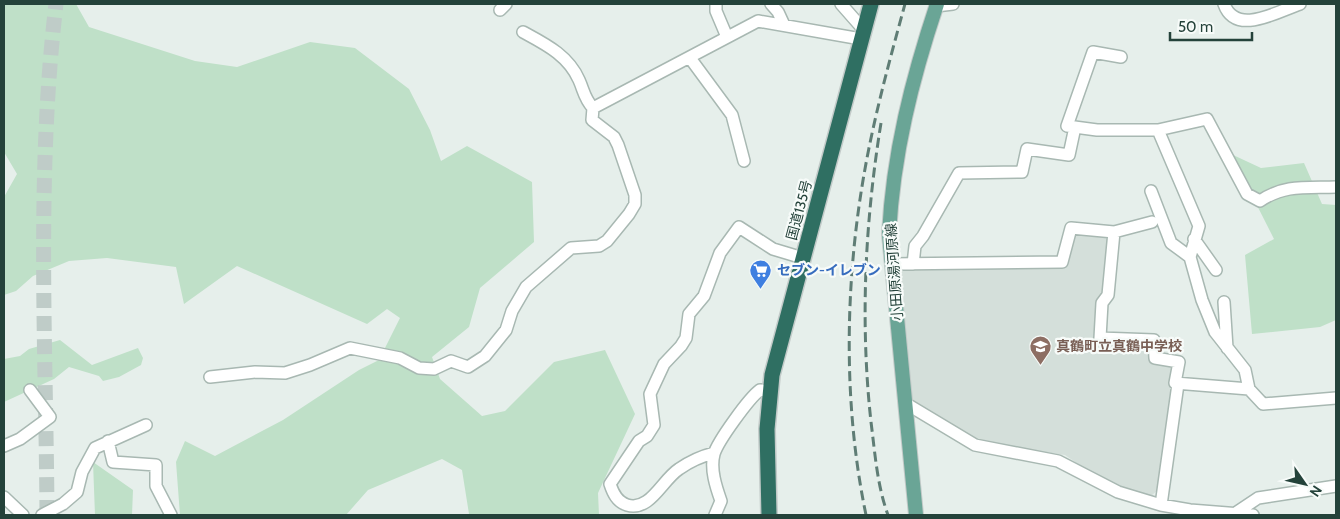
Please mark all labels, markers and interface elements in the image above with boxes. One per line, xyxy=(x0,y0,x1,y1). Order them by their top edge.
scale bar xyxy=(1170,10,1252,42)
text: 50 m xyxy=(1178,18,1213,36)
street label: 国道135号 xyxy=(782,178,816,242)
street label: 小田原湯河原線 xyxy=(882,222,906,322)
supermarket icon: セブン-イレブン xyxy=(749,258,773,289)
place label: セブン-イレブン xyxy=(777,261,881,279)
school or university icon: 真鶴町立真鶴中学校 xyxy=(1028,334,1052,365)
place label: 真鶴町立真鶴中学校 xyxy=(1056,337,1182,355)
north arrow xyxy=(1280,459,1330,509)
text: N xyxy=(1306,482,1326,500)

